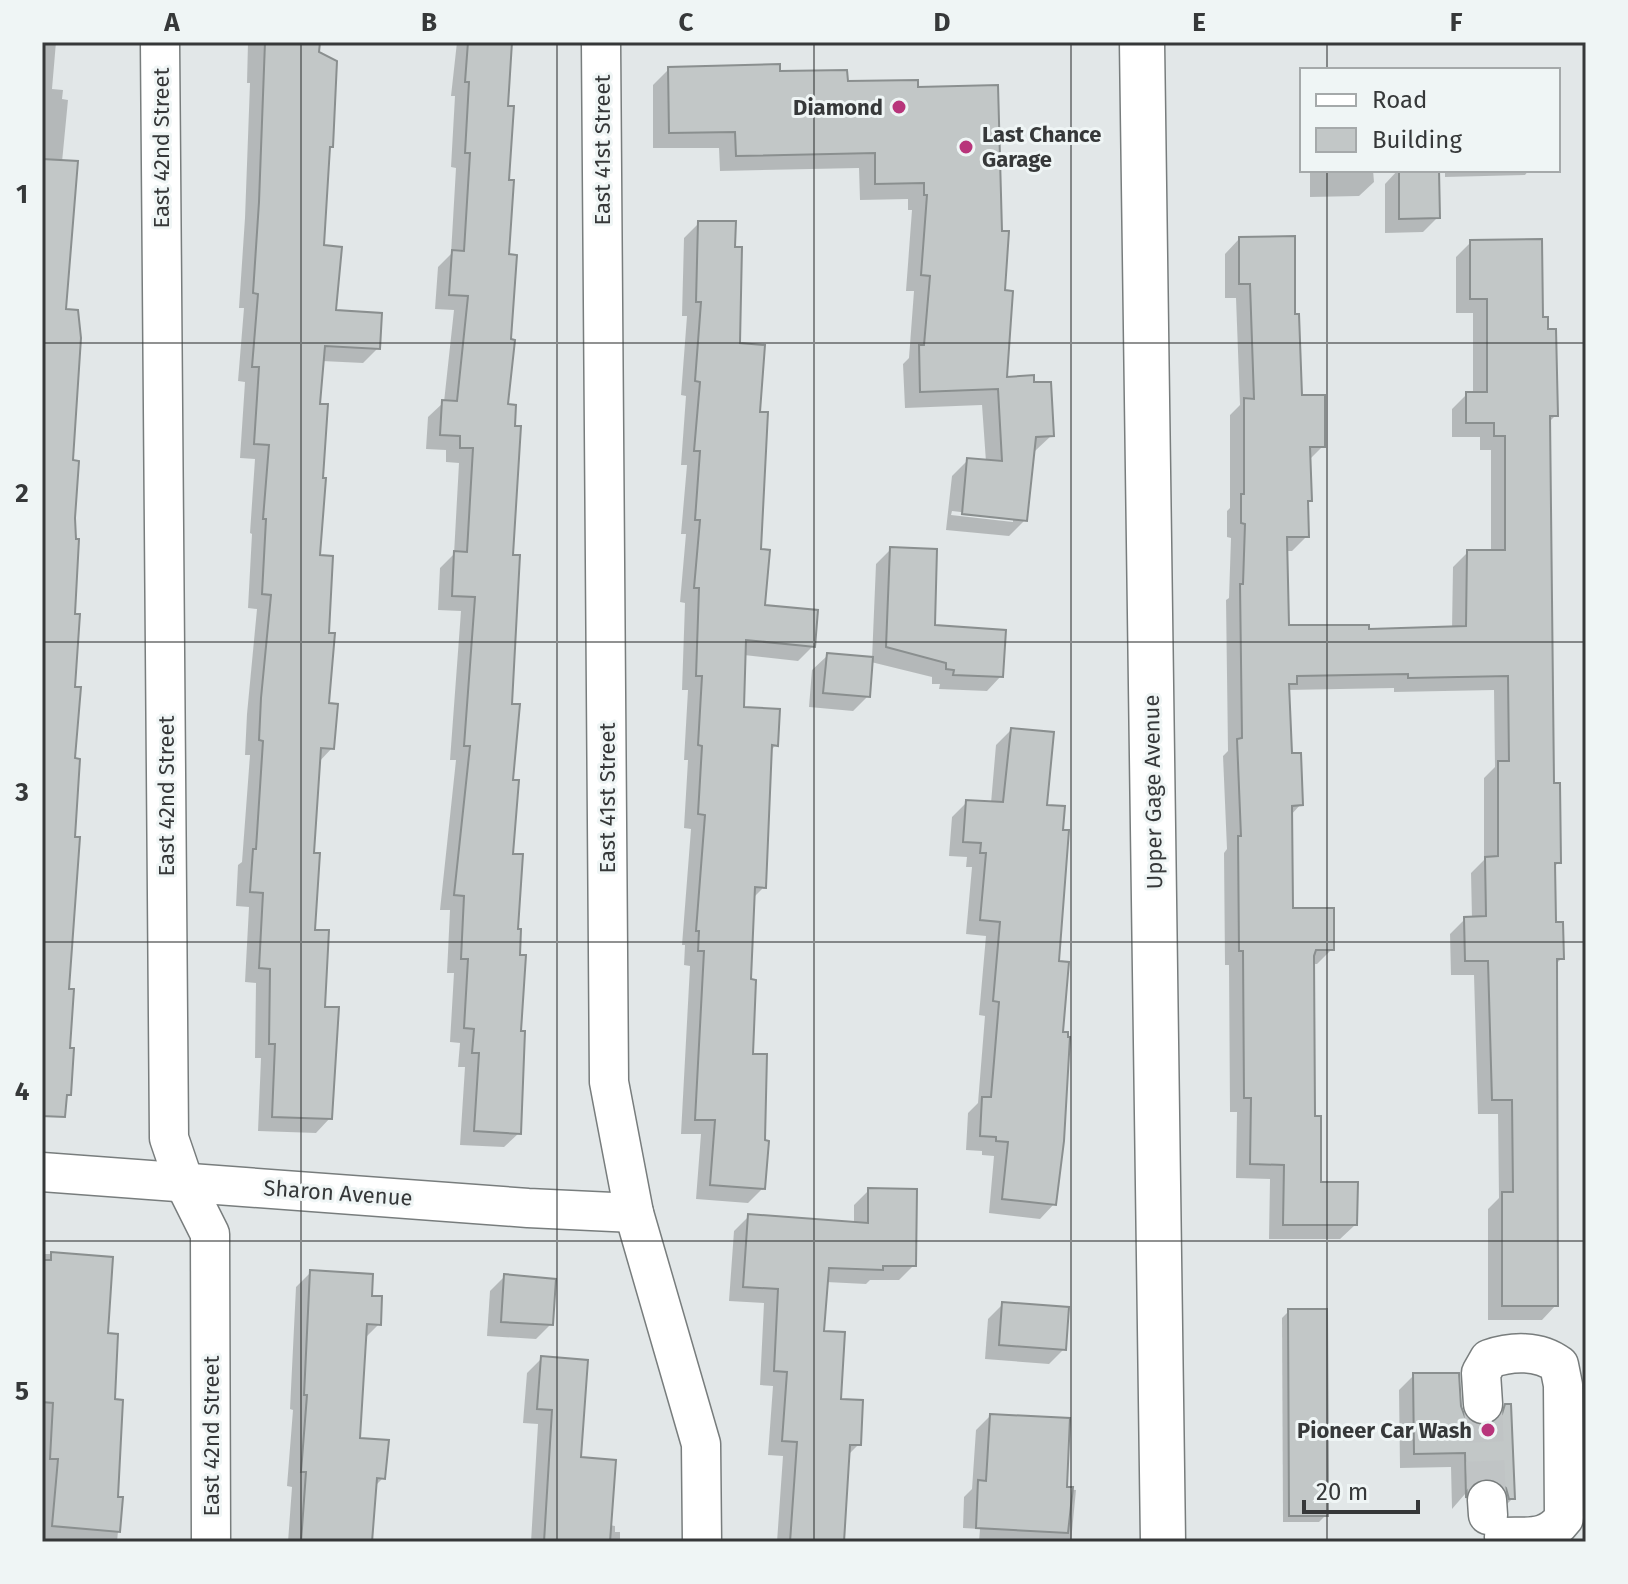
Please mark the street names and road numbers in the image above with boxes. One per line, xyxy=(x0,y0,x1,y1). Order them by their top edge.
street label: East 42nd Street xyxy=(148,67,175,229)
street label: East 41st Street xyxy=(589,74,616,226)
street label: Upper Gage Avenue xyxy=(1138,694,1168,890)
street label: East 42nd Street xyxy=(153,715,180,877)
street label: East 41st Street xyxy=(594,722,621,874)
street label: Sharon Avenue xyxy=(263,1174,413,1212)
street label: East 42nd Street xyxy=(198,1355,225,1517)

